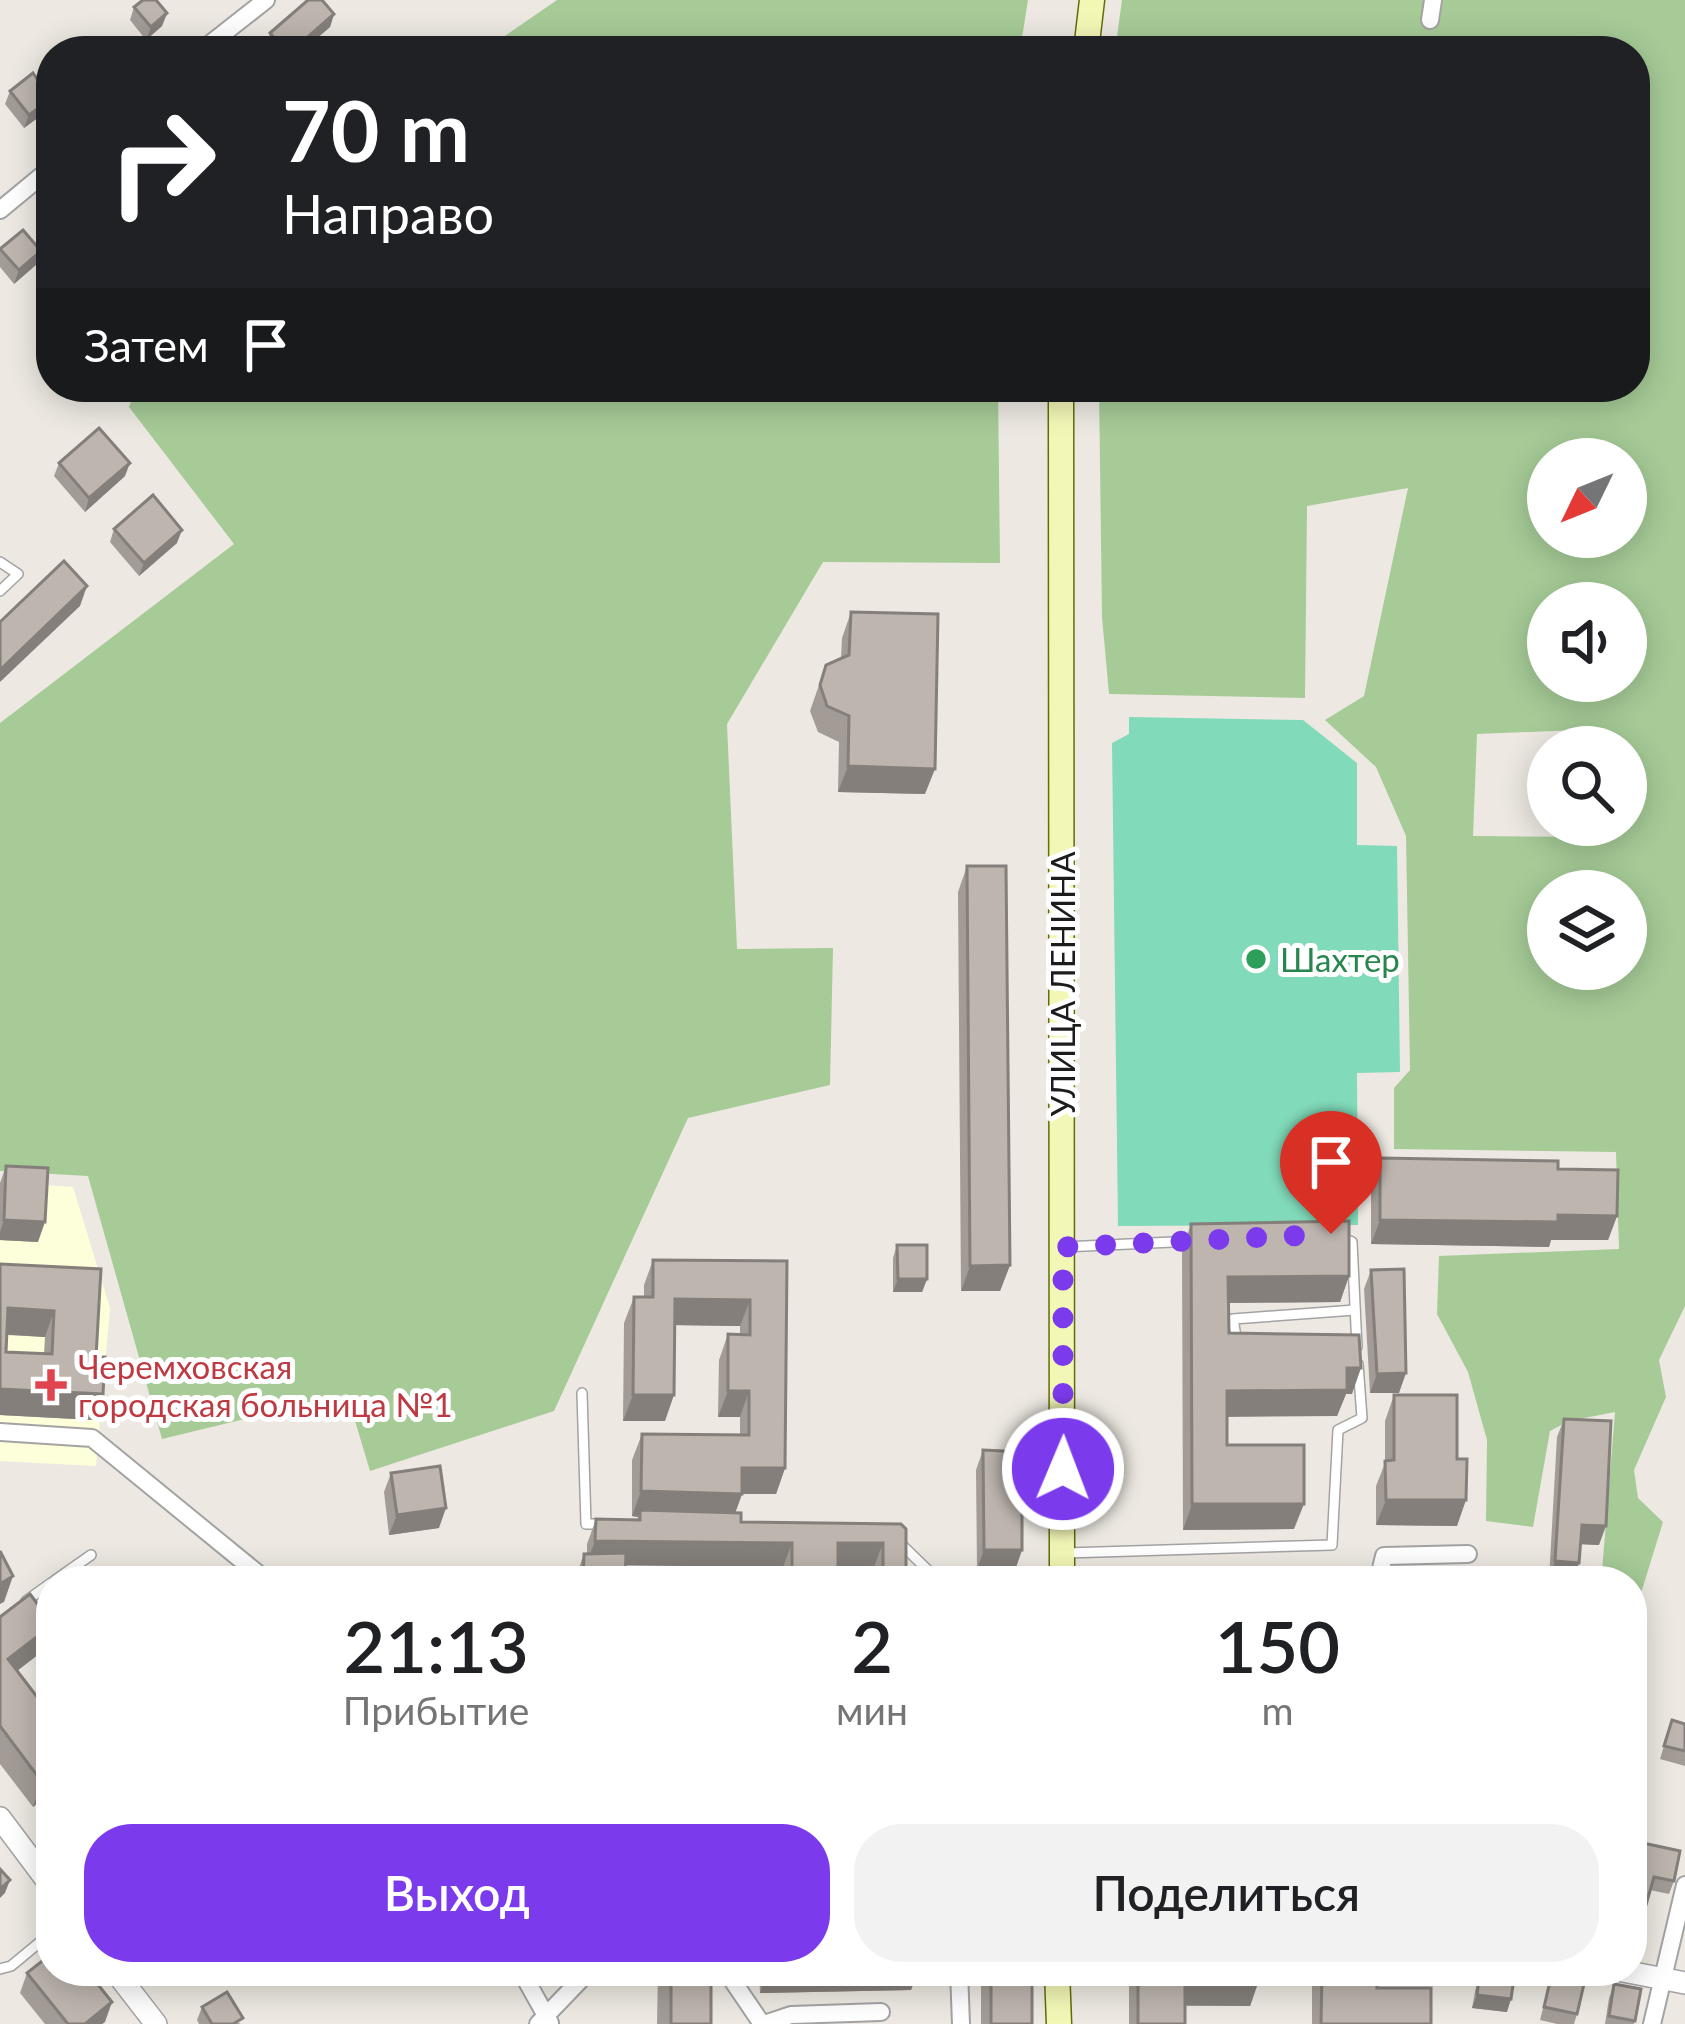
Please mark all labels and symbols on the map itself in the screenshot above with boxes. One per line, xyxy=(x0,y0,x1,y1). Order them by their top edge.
north arrow xyxy=(1527,438,1647,558)
street label: УЛИЦА ЛЕНИНА xyxy=(1042,851,1082,1117)
place label: Шахтер xyxy=(1280,939,1400,979)
marker: Шахтер xyxy=(1243,946,1269,972)
pin xyxy=(1280,1111,1382,1234)
place label: Черемховская городская больница №1 xyxy=(78,1346,453,1424)
marker: Черемховская городская больница №1 xyxy=(35,1369,67,1401)
position arrow xyxy=(1000,1406,1126,1532)

